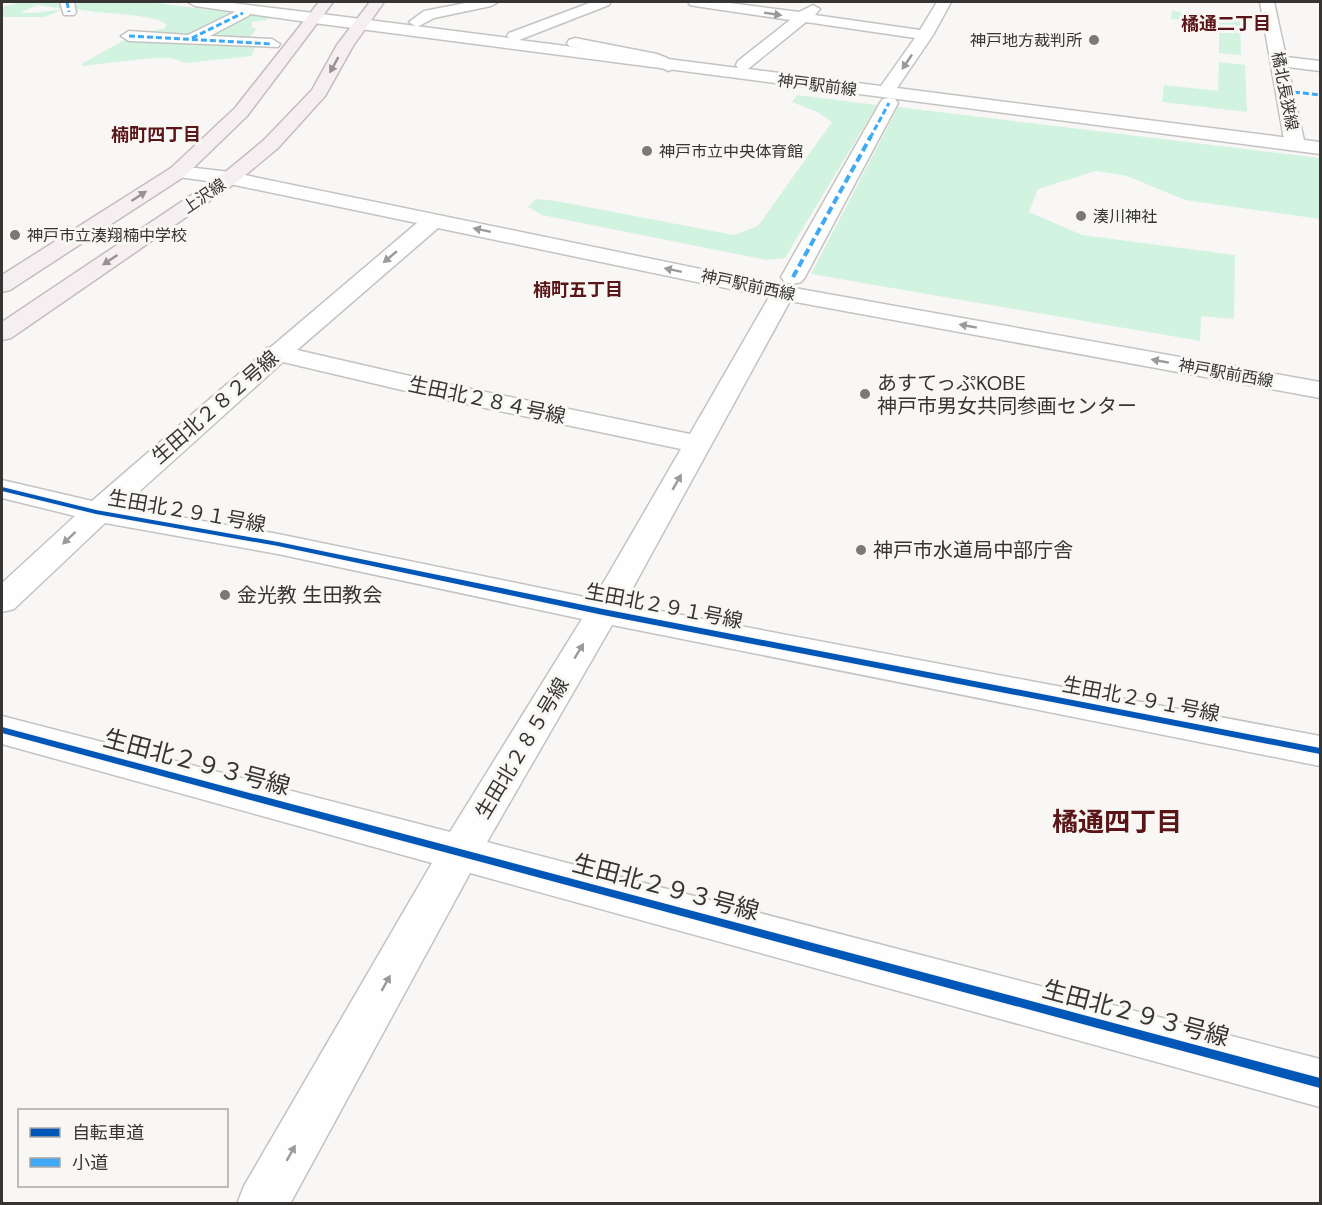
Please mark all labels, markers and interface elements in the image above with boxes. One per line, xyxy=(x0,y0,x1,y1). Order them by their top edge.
one-way arrow xyxy=(764,9,783,18)
district label: 橘通二丁目 xyxy=(1181,12,1271,36)
place label: 神戸地方裁判所 xyxy=(970,30,1082,51)
marker: 神戸地方裁判所 xyxy=(1087,33,1101,47)
street label: 橘北長狭線 xyxy=(1267,50,1303,132)
one-way arrow xyxy=(901,53,913,69)
one-way arrow xyxy=(329,57,339,74)
street label: 神戸駅前線 xyxy=(776,70,858,100)
district label: 楠町四丁目 xyxy=(111,123,201,147)
place label: 神戸市立中央体育館 xyxy=(659,141,803,162)
marker: 神戸市立中央体育館 xyxy=(640,144,654,158)
street label: 上沢線 xyxy=(178,174,230,218)
one-way arrow xyxy=(131,191,147,202)
place label: 湊川神社 xyxy=(1093,206,1157,227)
marker: 湊川神社 xyxy=(1074,209,1088,223)
place label: 神戸市立湊翔楠中学校 xyxy=(27,225,187,246)
one-way arrow xyxy=(473,225,492,234)
marker: 神戸市立湊翔楠中学校 xyxy=(8,228,22,242)
one-way arrow xyxy=(382,251,398,264)
one-way arrow xyxy=(103,254,119,266)
one-way arrow xyxy=(664,264,682,274)
street label: 神戸駅前西線 xyxy=(699,265,797,305)
district label: 楠町五丁目 xyxy=(533,278,623,302)
one-way arrow xyxy=(958,321,977,330)
street label: 生田北２８２号線 xyxy=(146,345,284,469)
street label: 神戸駅前西線 xyxy=(1177,354,1275,392)
one-way arrow xyxy=(1150,356,1169,365)
place label: あすてっぷKOBE 神戸市男女共同参画センター xyxy=(877,370,1137,419)
street label: 生田北２８４号線 xyxy=(406,371,568,429)
marker: あすてっぷKOBE 神戸市男女共同参画センター xyxy=(858,387,872,401)
one-way arrow xyxy=(672,473,682,490)
street label: 生田北２９１号線 xyxy=(106,484,268,538)
one-way arrow xyxy=(62,531,77,544)
place label: 神戸市水道局中部庁舎 xyxy=(873,537,1073,563)
marker: 神戸市水道局中部庁舎 xyxy=(854,543,868,557)
street label: 生田北２９１号線 xyxy=(583,578,745,634)
place label: 金光教 生田教会 xyxy=(237,582,382,608)
marker: 金光教 生田教会 xyxy=(218,588,232,602)
one-way arrow xyxy=(574,643,585,659)
street label: 生田北２９１号線 xyxy=(1060,671,1222,727)
street label: 生田北２８５号線 xyxy=(470,673,574,823)
street label: 生田北２９３号線 xyxy=(100,722,294,802)
district label: 橘通四丁目 xyxy=(1052,805,1182,839)
street label: 生田北２９３号線 xyxy=(569,847,763,927)
street label: 生田北２９３号線 xyxy=(1039,973,1233,1053)
one-way arrow xyxy=(381,974,391,991)
legend xyxy=(18,1109,228,1187)
text: 自転車道 xyxy=(72,1121,144,1145)
one-way arrow xyxy=(285,1144,295,1161)
text: 小道 xyxy=(72,1151,108,1175)

